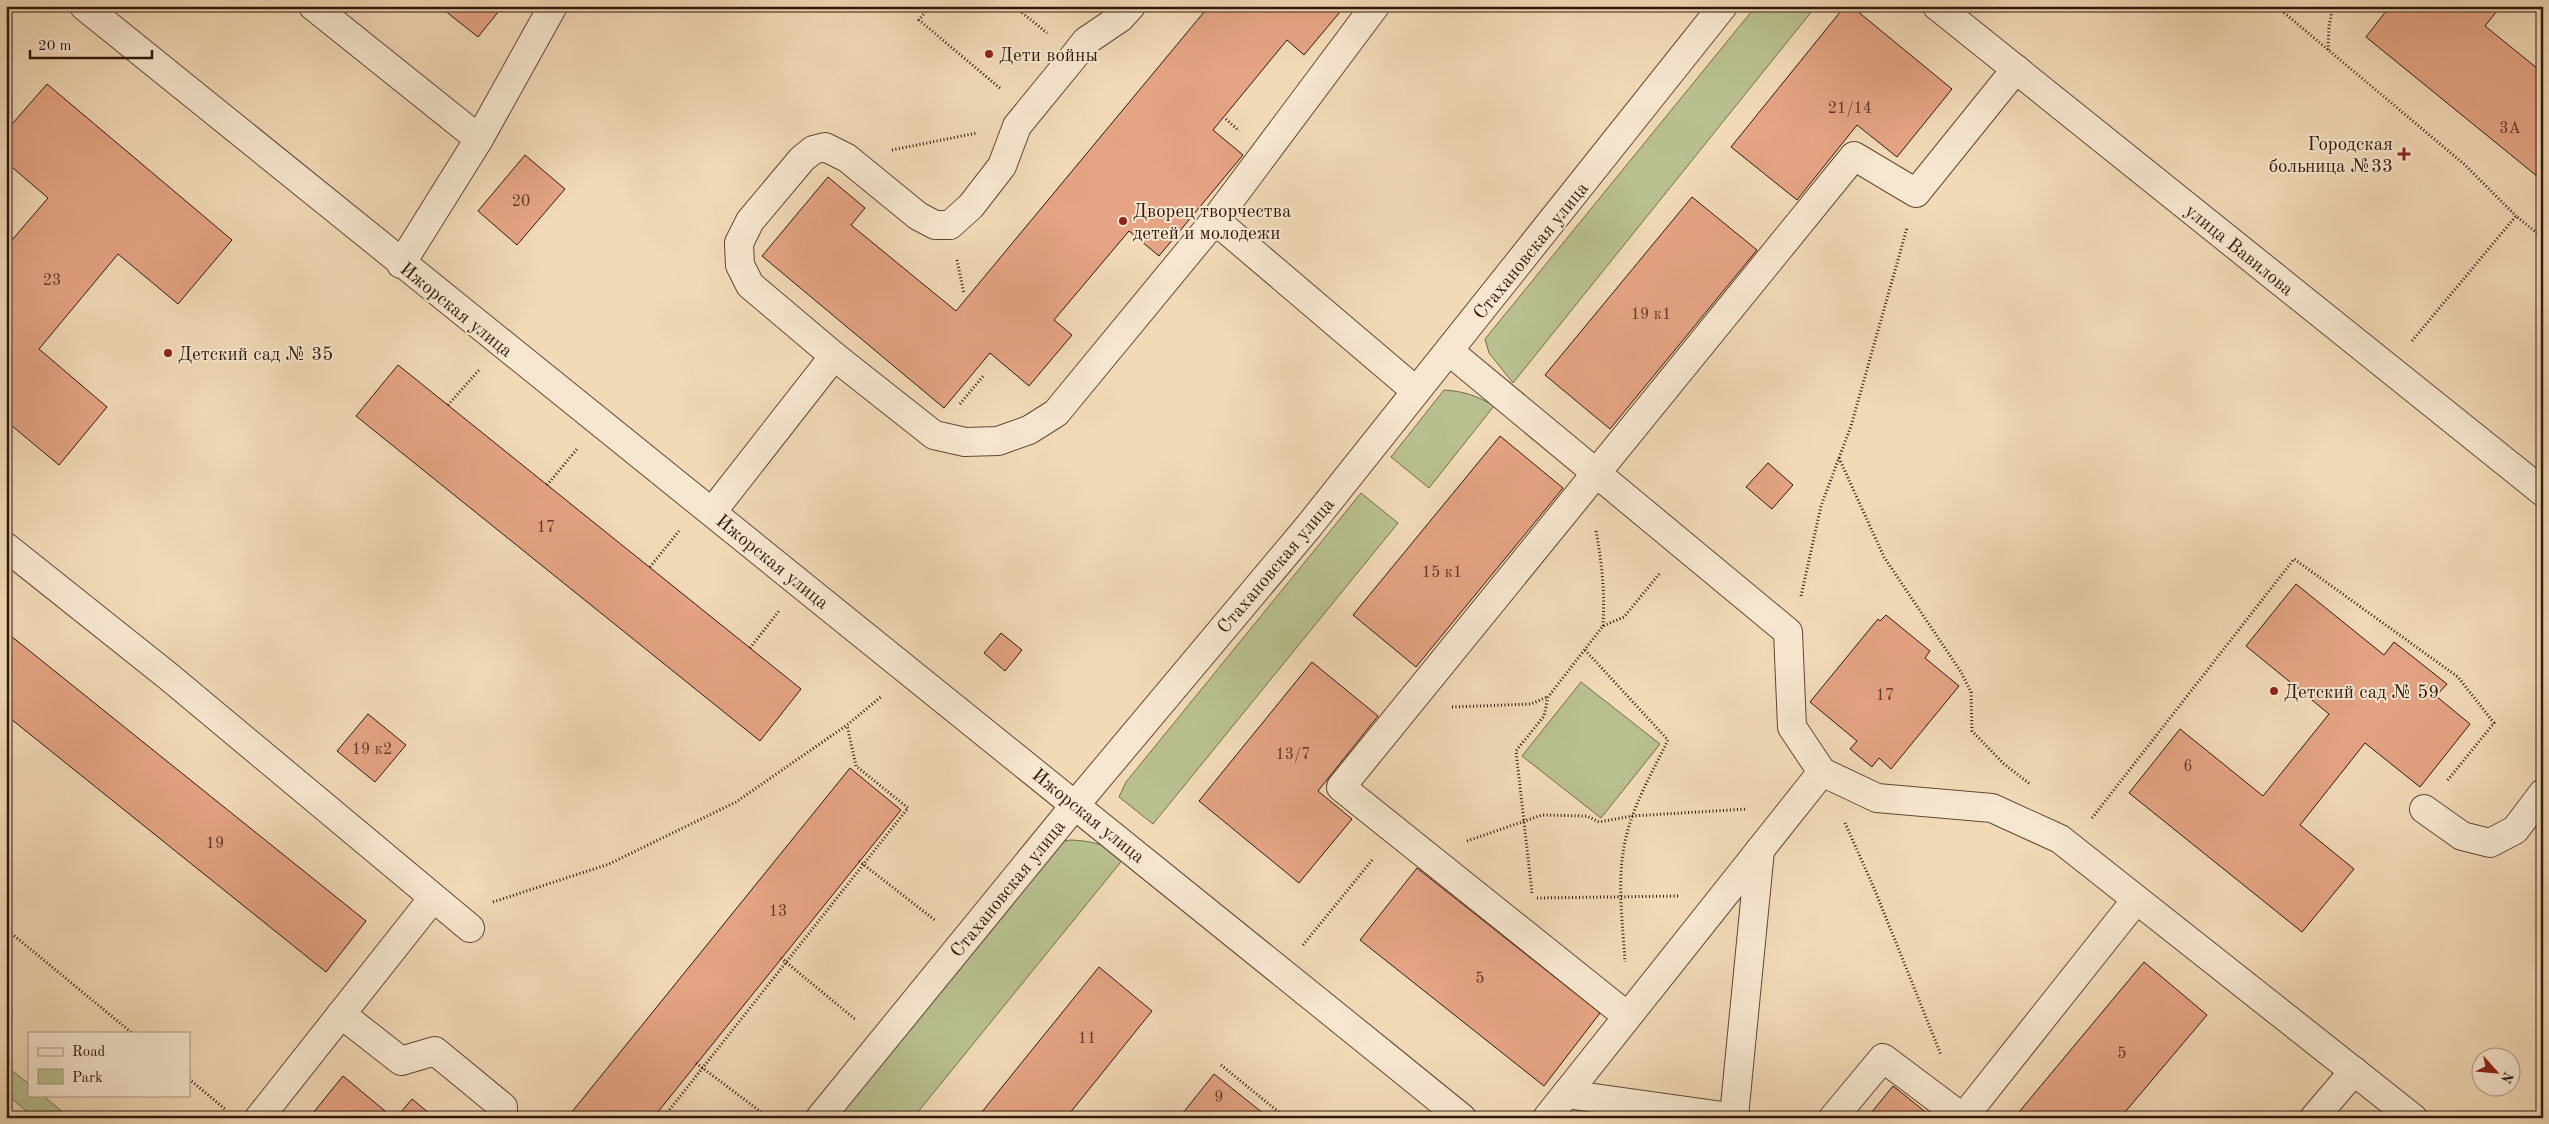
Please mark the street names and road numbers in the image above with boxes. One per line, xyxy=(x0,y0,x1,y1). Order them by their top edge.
street label: Стахановская улица xyxy=(1471,179,1593,324)
street label: улица Вавилова xyxy=(2181,202,2297,301)
street label: Ижорская улица xyxy=(396,260,516,362)
street label: Стахановская улица xyxy=(1215,495,1339,638)
street label: Ижорская улица xyxy=(712,512,832,614)
street label: Ижорская улица xyxy=(1028,766,1148,868)
street label: Стахановская улица xyxy=(948,817,1070,962)

